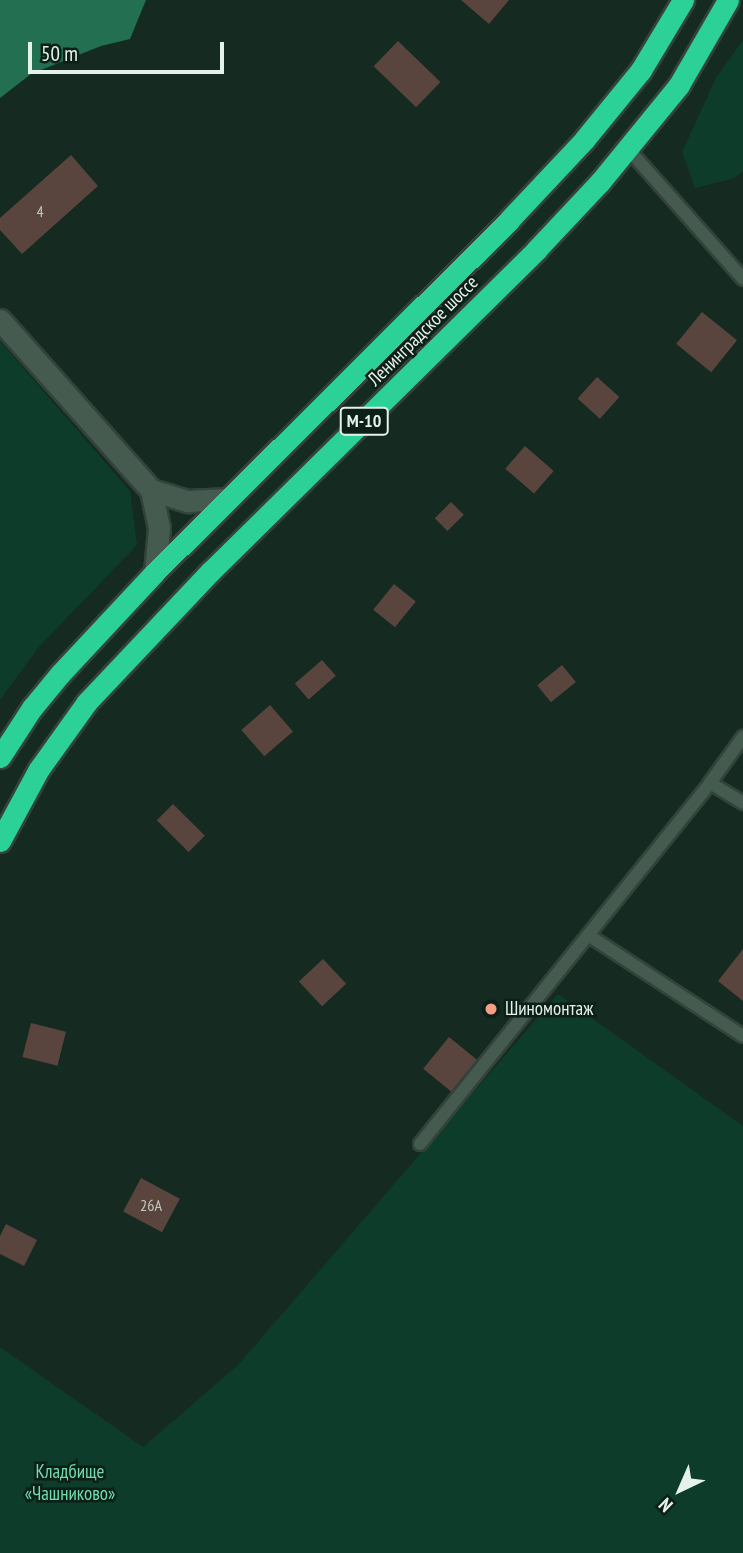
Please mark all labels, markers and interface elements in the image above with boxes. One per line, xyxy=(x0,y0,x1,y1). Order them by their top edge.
scale bar xyxy=(32,28,228,72)
text: 50 m xyxy=(41,40,78,67)
house number: 4 xyxy=(36,201,44,221)
street label: Ленинградское шоссе xyxy=(363,271,483,391)
road number: М-10 xyxy=(340,407,388,436)
place label: Шиномонтаж xyxy=(505,998,593,1020)
marker: Шиномонтаж xyxy=(483,1001,499,1017)
house number: 26А xyxy=(140,1195,162,1215)
north arrow xyxy=(645,1455,715,1525)
park label: Кладбище «Чашниково» xyxy=(25,1461,115,1505)
text: N xyxy=(653,1493,677,1517)

